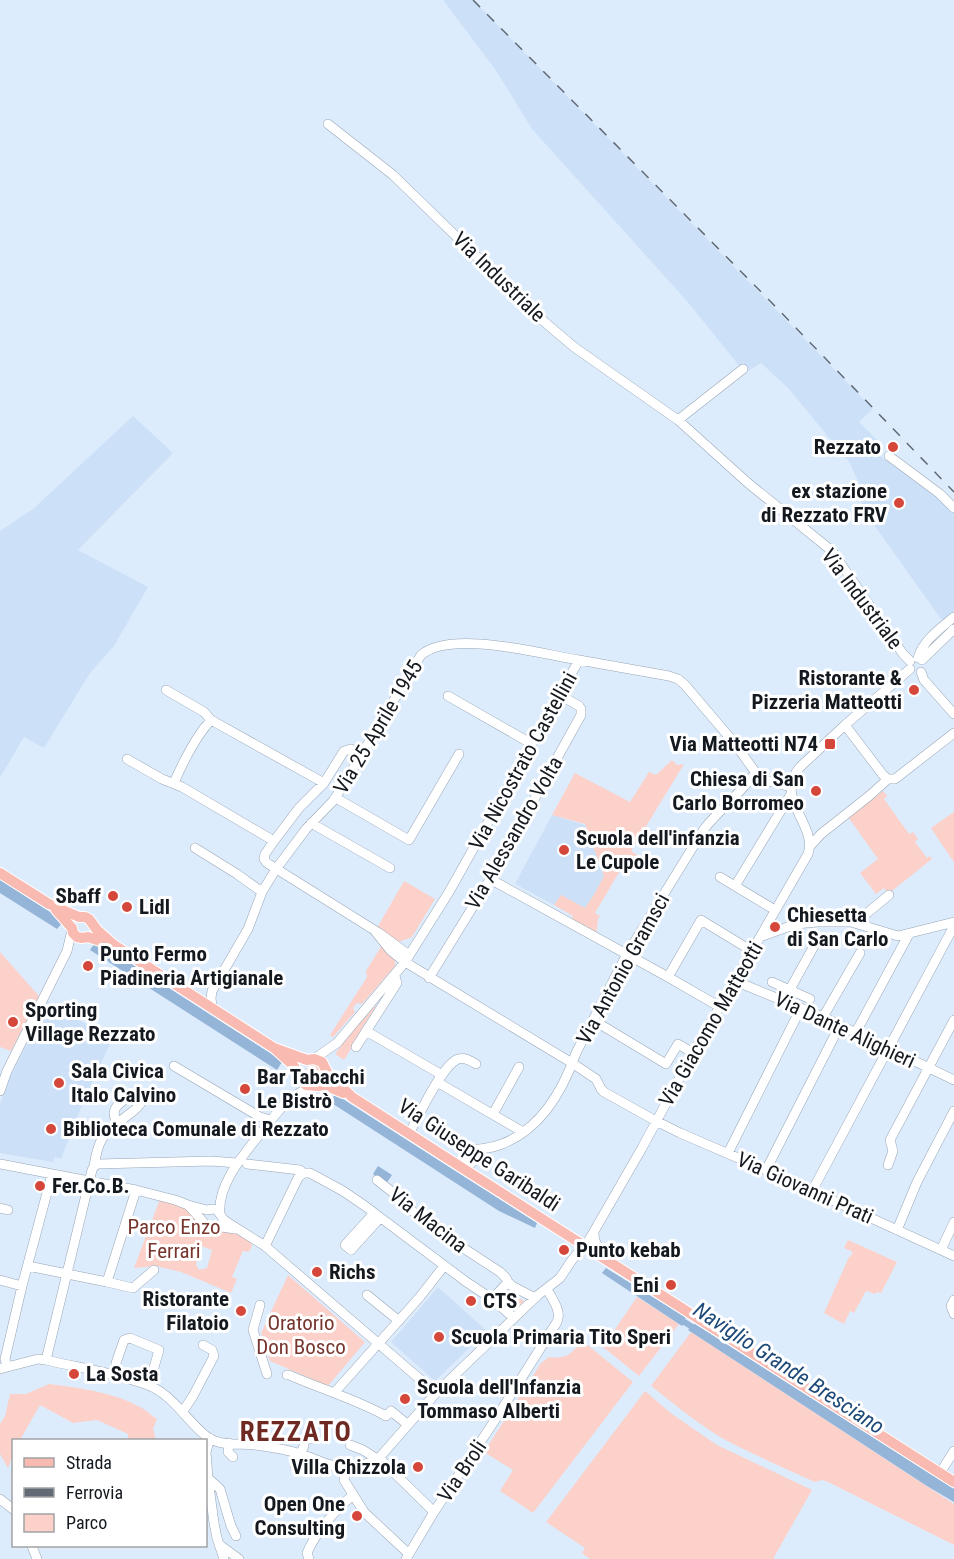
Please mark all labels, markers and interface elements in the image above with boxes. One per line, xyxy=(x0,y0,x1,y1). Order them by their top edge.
street label: Via Industriale xyxy=(448,227,550,327)
place label: Rezzato xyxy=(814,435,881,459)
marker: Rezzato xyxy=(886,440,900,454)
place label: ex stazione di Rezzato FRV xyxy=(761,479,887,527)
marker: ex stazione di Rezzato FRV xyxy=(892,496,906,510)
street label: Via Industriale xyxy=(817,544,908,654)
street label: Via 25 Aprile 1945 xyxy=(329,656,427,798)
place label: Ristorante & Pizzeria Matteotti xyxy=(752,666,902,714)
street label: Via Nicostrato Castellini xyxy=(464,668,582,854)
marker: Ristorante & Pizzeria Matteotti xyxy=(907,683,921,697)
place label: Via Matteotti N74 xyxy=(670,732,818,756)
marker: Via Matteotti N74 xyxy=(823,737,837,751)
street label: Via Alessandro Volta xyxy=(460,752,568,914)
place label: Chiesa di San Carlo Borromeo xyxy=(672,767,804,815)
marker: Chiesa di San Carlo Borromeo xyxy=(809,784,823,798)
place label: Scuola dell'infanzia Le Cupole xyxy=(576,826,740,874)
marker: Scuola dell'infanzia Le Cupole xyxy=(557,843,571,857)
place label: Sbaff xyxy=(56,884,101,908)
marker: Sbaff xyxy=(106,889,120,903)
street label: Via Antonio Gramsci xyxy=(572,889,674,1049)
place label: Lidl xyxy=(139,895,170,919)
marker: Lidl xyxy=(120,900,134,914)
place label: Chiesetta di San Carlo xyxy=(787,903,889,951)
marker: Chiesetta di San Carlo xyxy=(768,920,782,934)
street label: Via Giacomo Matteotti xyxy=(654,937,768,1111)
place label: Punto Fermo Piadineria Artigianale xyxy=(100,942,283,990)
marker: Punto Fermo Piadineria Artigianale xyxy=(81,959,95,973)
street label: Via Dante Alighieri xyxy=(771,987,919,1073)
place label: Sporting Village Rezzato xyxy=(25,998,156,1046)
marker: Sporting Village Rezzato xyxy=(6,1015,20,1029)
place label: Sala Civica Italo Calvino xyxy=(71,1059,176,1107)
place label: Bar Tabacchi Le Bistrò xyxy=(257,1065,365,1113)
marker: Sala Civica Italo Calvino xyxy=(52,1076,66,1090)
marker: Bar Tabacchi Le Bistrò xyxy=(238,1082,252,1096)
street label: Via Giuseppe Garibaldi xyxy=(394,1094,564,1216)
place label: Biblioteca Comunale di Rezzato xyxy=(63,1117,329,1141)
marker: Biblioteca Comunale di Rezzato xyxy=(44,1122,58,1136)
street label: Via Giovanni Prati xyxy=(733,1147,877,1229)
place label: Fer.Co.B. xyxy=(52,1174,130,1198)
marker: Fer.Co.B. xyxy=(33,1179,47,1193)
street label: Via Macina xyxy=(384,1182,472,1258)
park label: Parco Enzo Ferrari xyxy=(127,1215,221,1263)
place label: Punto kebab xyxy=(576,1238,681,1262)
marker: Punto kebab xyxy=(557,1243,571,1257)
place label: Richs xyxy=(329,1260,375,1284)
marker: Richs xyxy=(310,1265,324,1279)
place label: Eni xyxy=(633,1273,659,1297)
marker: Eni xyxy=(664,1278,678,1292)
place label: Ristorante Filatoio xyxy=(143,1287,229,1335)
place label: CTS xyxy=(483,1289,517,1313)
marker: CTS xyxy=(464,1294,478,1308)
water label: Naviglio Grande Bresciano xyxy=(689,1297,889,1439)
marker: Ristorante Filatoio xyxy=(234,1304,248,1318)
park label: Oratorio Don Bosco xyxy=(256,1311,346,1359)
place label: Scuola Primaria Tito Speri xyxy=(451,1325,671,1349)
marker: Scuola Primaria Tito Speri xyxy=(432,1330,446,1344)
place label: La Sosta xyxy=(86,1362,159,1386)
marker: La Sosta xyxy=(67,1367,81,1381)
place label: Scuola dell'Infanzia Tommaso Alberti xyxy=(417,1375,581,1423)
marker: Scuola dell'Infanzia Tommaso Alberti xyxy=(398,1392,412,1406)
district label: REZZATO xyxy=(240,1416,352,1448)
street label: Via Broli xyxy=(433,1436,491,1506)
legend xyxy=(12,1439,207,1547)
text: Strada xyxy=(66,1452,112,1473)
place label: Villa Chizzola xyxy=(291,1455,406,1479)
marker: Villa Chizzola xyxy=(411,1460,425,1474)
text: Ferrovia xyxy=(66,1482,123,1503)
place label: Open One Consulting xyxy=(254,1492,345,1540)
marker: Open One Consulting xyxy=(350,1509,364,1523)
text: Parco xyxy=(66,1512,107,1533)

